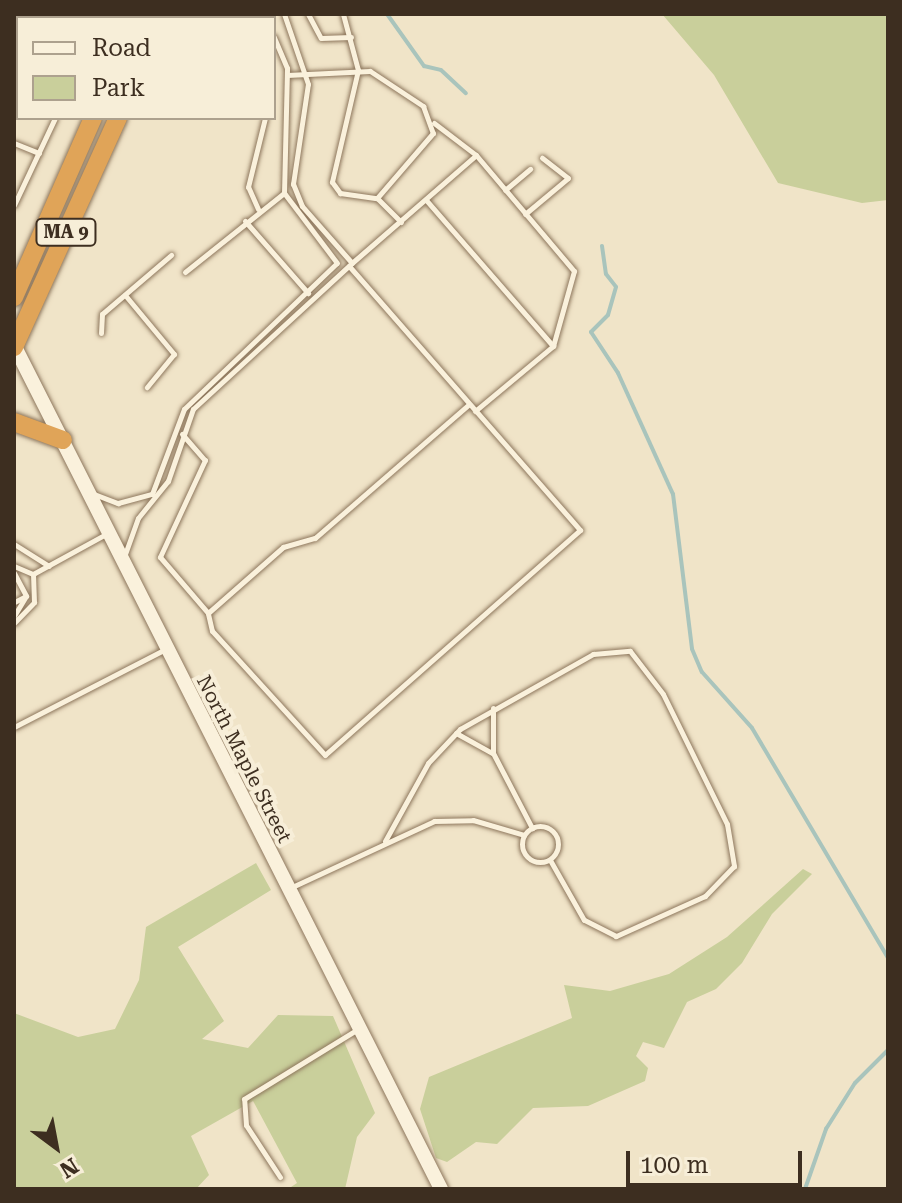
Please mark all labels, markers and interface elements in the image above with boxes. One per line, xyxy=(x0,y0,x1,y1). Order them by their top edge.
legend xyxy=(16,16,276,120)
text: Road xyxy=(92,34,151,62)
text: Park xyxy=(92,74,145,102)
road number: MA 9 xyxy=(34,218,98,246)
street label: North Maple Street xyxy=(191,671,297,847)
north arrow xyxy=(16,1107,96,1187)
scale bar xyxy=(630,1135,806,1185)
text: 100 m xyxy=(640,1151,708,1179)
text: N xyxy=(55,1153,83,1183)

